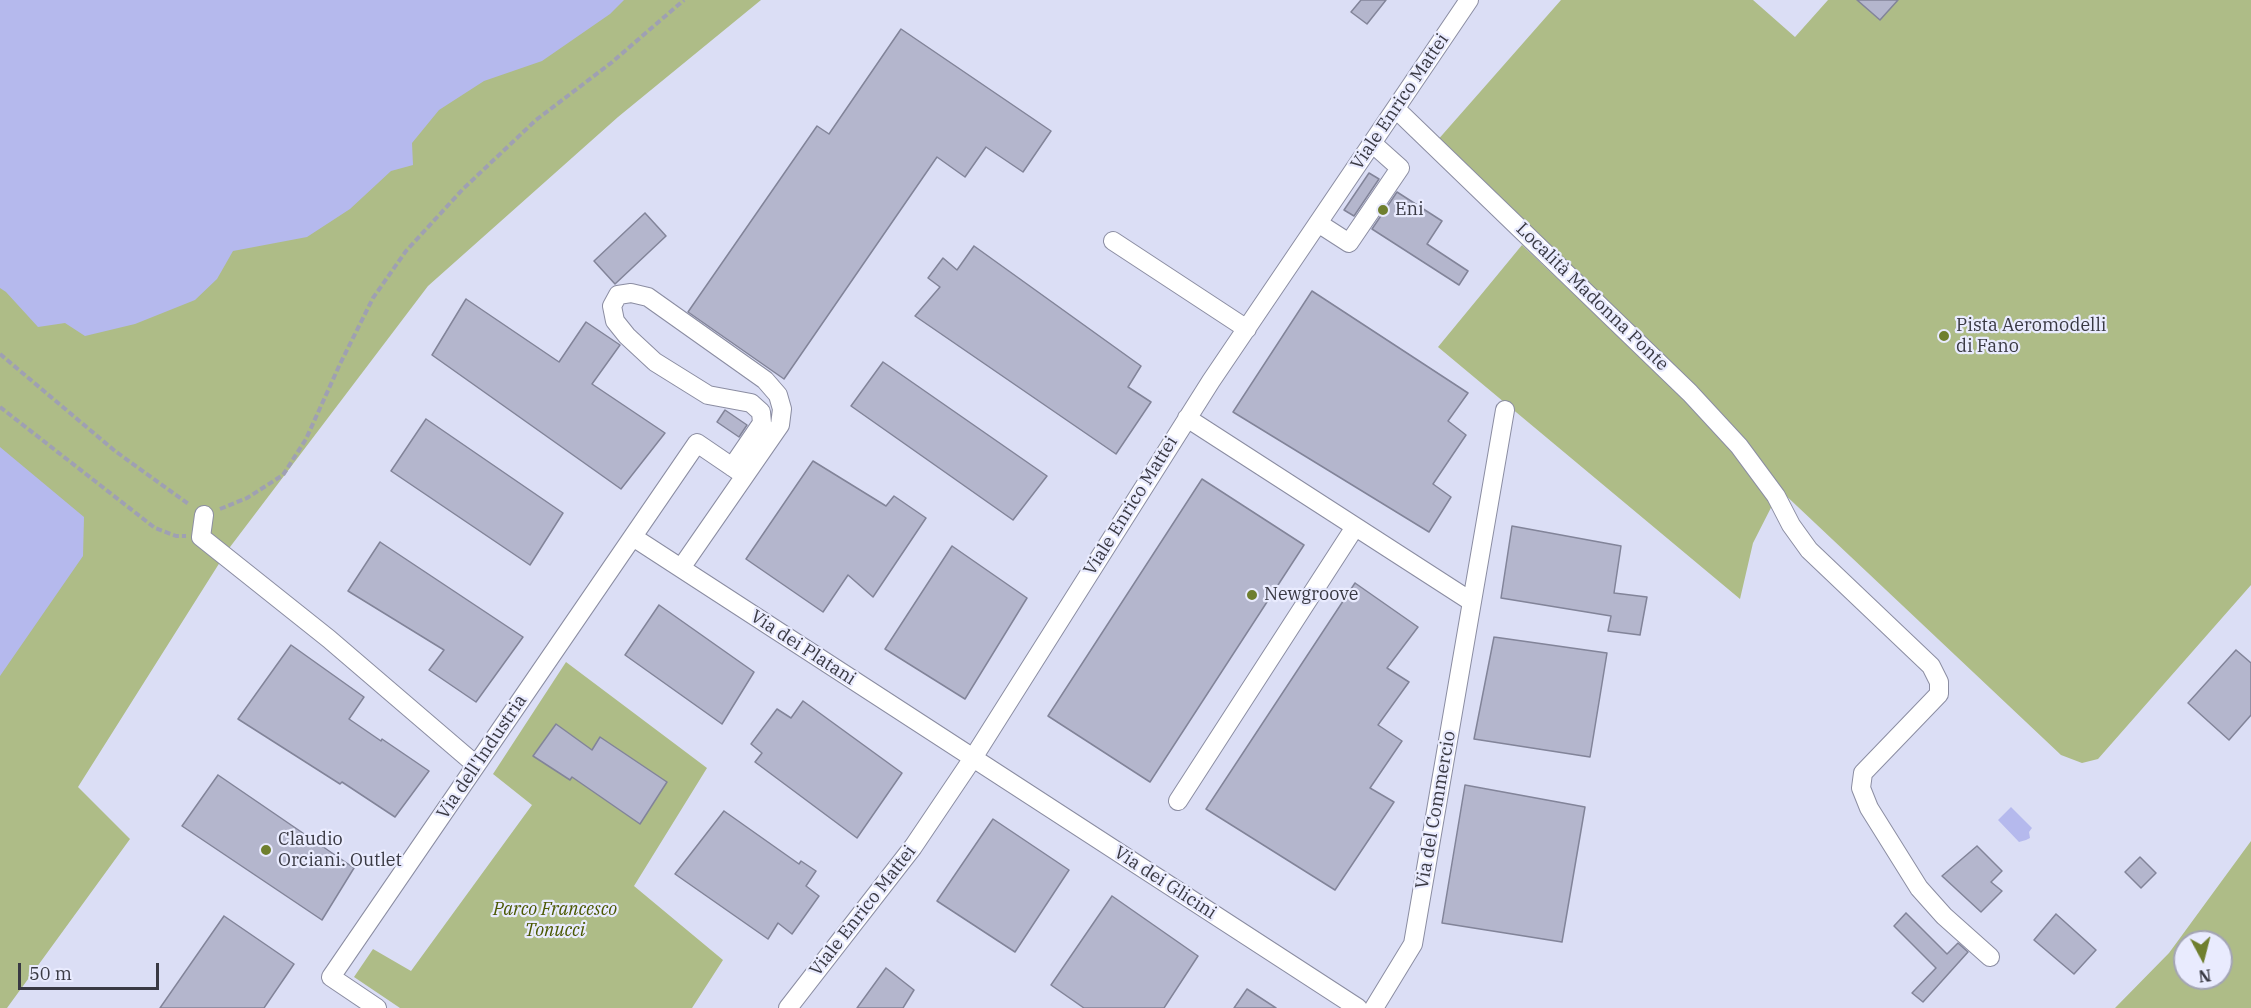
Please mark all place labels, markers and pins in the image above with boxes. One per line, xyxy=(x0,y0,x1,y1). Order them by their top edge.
place label: Eni xyxy=(1395,199,1424,221)
marker: Eni xyxy=(1376,203,1390,217)
place label: Pista Aeromodelli di Fano xyxy=(1956,315,2107,358)
marker: Pista Aeromodelli di Fano xyxy=(1937,329,1951,343)
place label: Newgroove xyxy=(1264,584,1358,606)
marker: Newgroove xyxy=(1245,588,1259,602)
place label: Claudio Orciani. Outlet xyxy=(278,829,402,872)
marker: Claudio Orciani. Outlet xyxy=(259,843,273,857)

